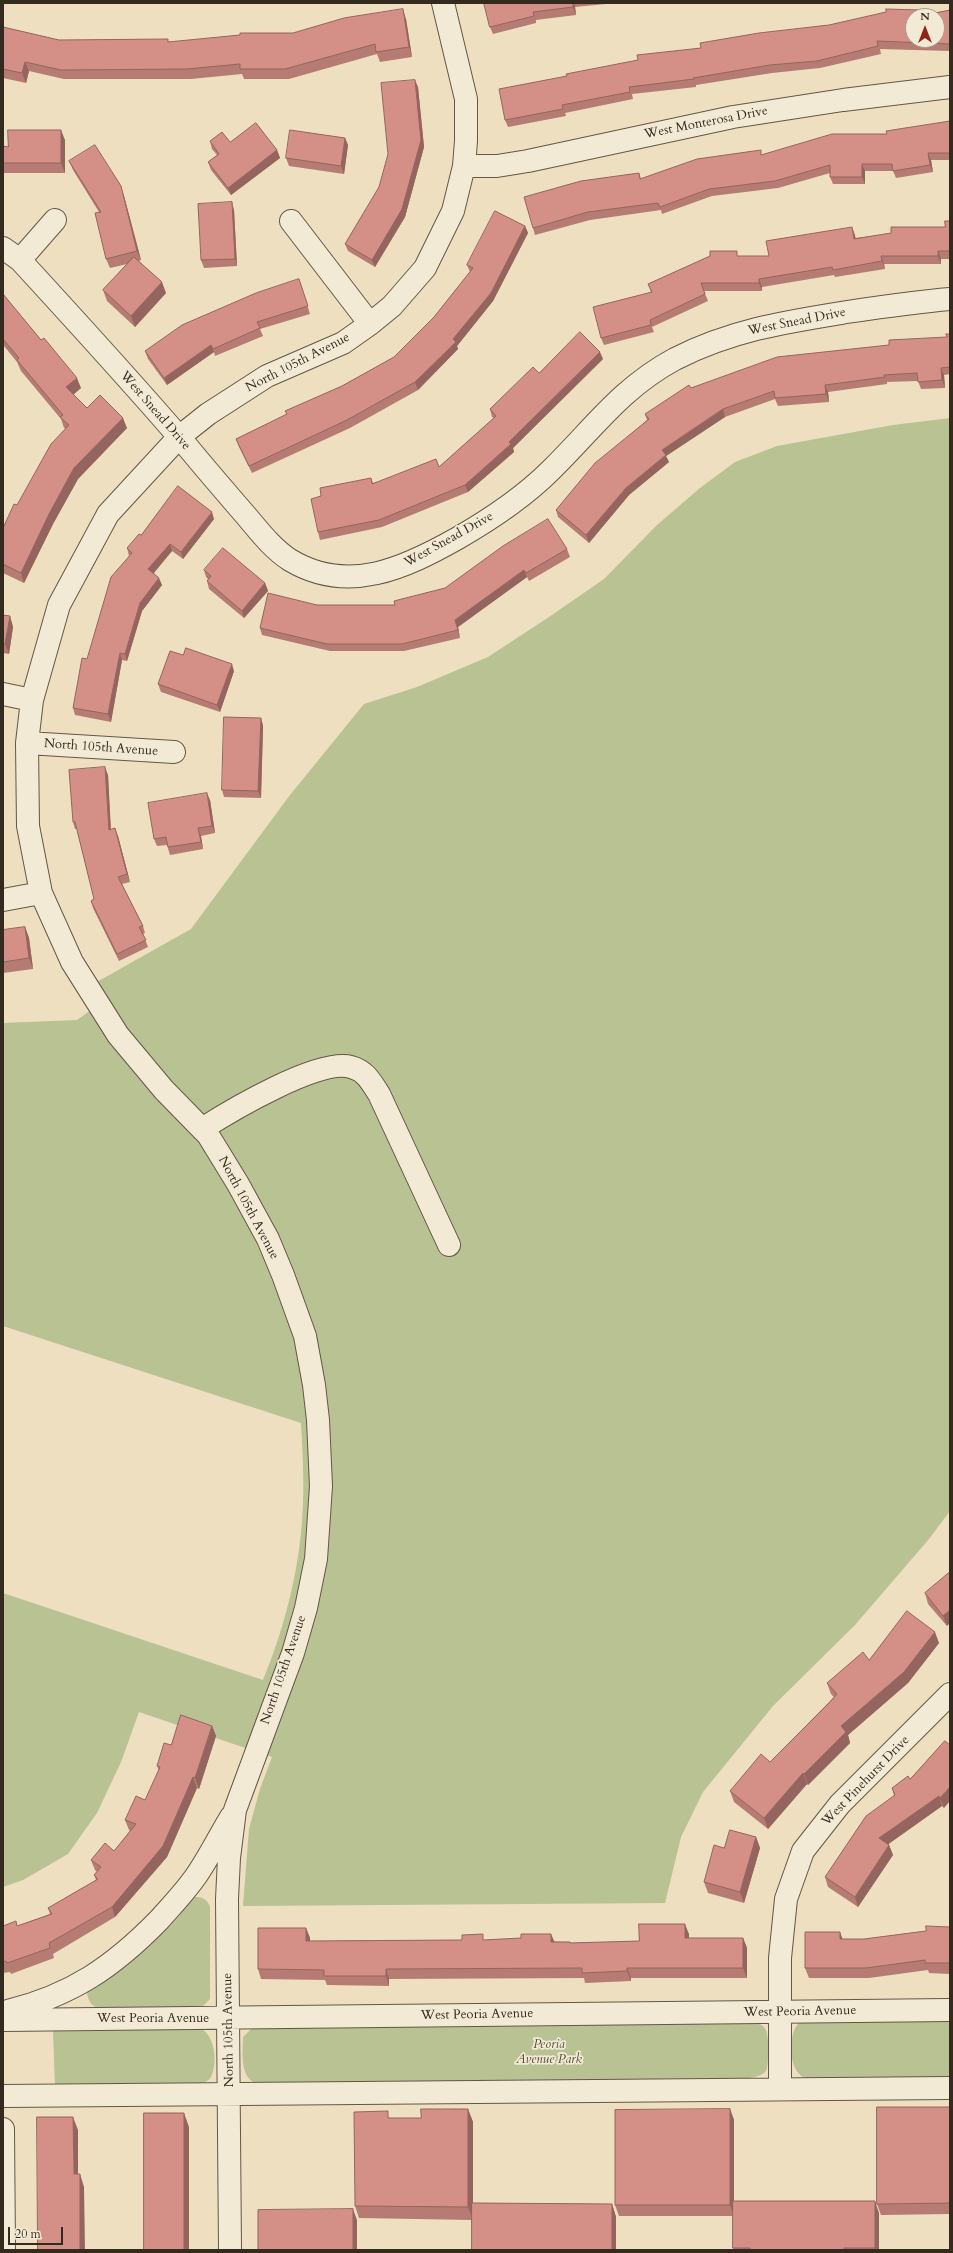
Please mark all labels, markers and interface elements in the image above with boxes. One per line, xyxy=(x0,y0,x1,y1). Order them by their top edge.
north arrow xyxy=(905,8,945,48)
text: N xyxy=(920,9,930,24)
street label: West Monterosa Drive xyxy=(643,103,769,143)
street label: West Snead Drive xyxy=(747,305,847,339)
street label: North 105th Avenue xyxy=(243,330,353,396)
street label: West Snead Drive xyxy=(116,368,194,454)
street label: West Snead Drive xyxy=(402,509,496,571)
street label: North 105th Avenue xyxy=(43,736,159,760)
street label: North 105th Avenue xyxy=(214,1154,282,1262)
street label: North 105th Avenue xyxy=(258,1613,310,1727)
street label: West Pinehurst Drive xyxy=(819,1733,913,1829)
street label: North 105th Avenue xyxy=(220,1973,238,2087)
street label: West Peoria Avenue xyxy=(744,2003,856,2021)
street label: West Peoria Avenue xyxy=(421,2006,533,2024)
street label: West Peoria Avenue xyxy=(97,2011,209,2027)
park label: Peoria Avenue Park xyxy=(516,2037,582,2068)
scale bar xyxy=(10,2219,65,2245)
text: 20 m xyxy=(15,2226,41,2242)

